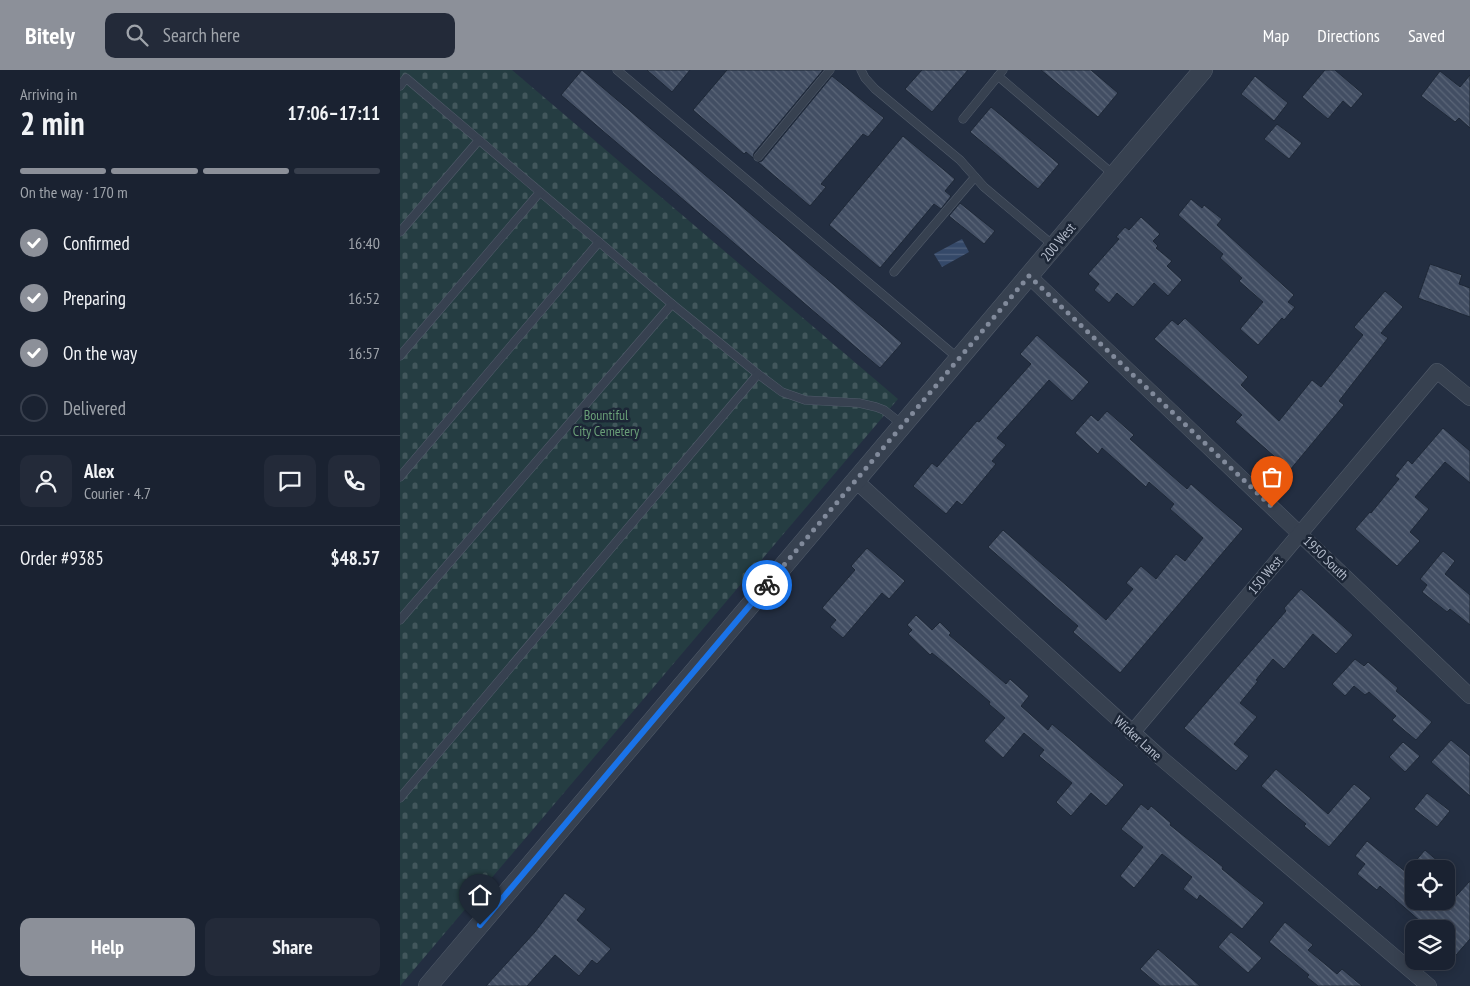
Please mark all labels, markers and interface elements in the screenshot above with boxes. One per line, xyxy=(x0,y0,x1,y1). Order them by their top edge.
search box xyxy=(105,13,455,58)
text: Bitely xyxy=(25,20,75,51)
icon: search xyxy=(123,21,151,49)
text: Search here xyxy=(163,23,240,47)
text: Map xyxy=(1263,24,1289,47)
text: Directions xyxy=(1317,24,1380,47)
text: Saved xyxy=(1408,24,1445,47)
text: Arriving in xyxy=(20,84,77,104)
text: 17:06–17:11 xyxy=(287,101,380,125)
text: 2 min xyxy=(20,102,85,144)
text: On the way · 170 m xyxy=(20,182,128,202)
street label: 200 West xyxy=(1037,219,1079,265)
icon: check xyxy=(20,229,48,257)
text: Confirmed xyxy=(63,231,130,255)
text: 16:40 xyxy=(348,233,380,253)
icon: check xyxy=(20,284,48,312)
text: Preparing xyxy=(63,286,126,310)
text: 16:52 xyxy=(348,288,380,308)
icon: check xyxy=(20,339,48,367)
text: On the way xyxy=(63,341,137,365)
text: 16:57 xyxy=(348,343,380,363)
text: Delivered xyxy=(63,396,126,420)
park label: Bountiful City Cemetery xyxy=(573,406,640,440)
button: person xyxy=(20,455,72,507)
button: chat xyxy=(264,455,316,507)
button: phone xyxy=(328,455,380,507)
pin xyxy=(1251,456,1293,507)
text: Alex xyxy=(84,459,114,483)
icon: bag xyxy=(1258,463,1286,491)
text: Courier · 4.7 xyxy=(84,483,151,503)
street label: 1950 South xyxy=(1299,532,1353,584)
text: Order #9385 xyxy=(20,546,104,570)
text: $48.57 xyxy=(331,546,380,570)
street label: 150 West xyxy=(1244,552,1286,598)
courier xyxy=(742,560,792,610)
icon: bike xyxy=(753,571,781,599)
street label: Wicker Lane xyxy=(1110,712,1166,764)
map controls xyxy=(1405,860,1455,970)
button: locate xyxy=(1405,860,1455,910)
pin xyxy=(459,874,501,925)
icon: home xyxy=(466,881,494,909)
button: Help xyxy=(20,918,195,976)
button: Share xyxy=(205,918,380,976)
button: layers xyxy=(1405,920,1455,970)

